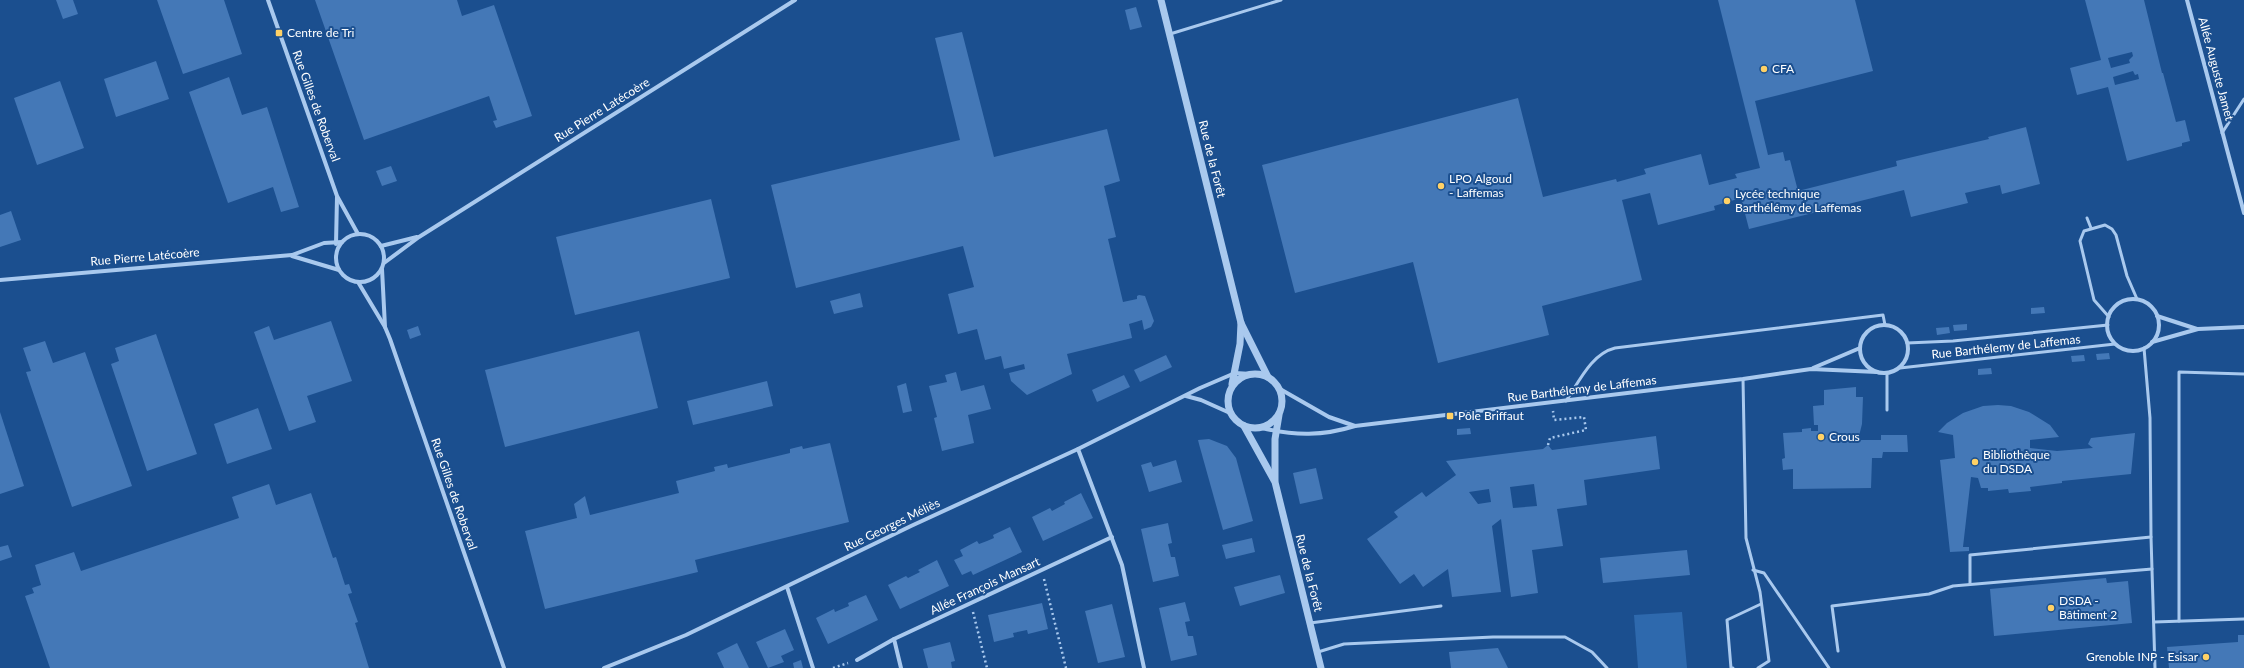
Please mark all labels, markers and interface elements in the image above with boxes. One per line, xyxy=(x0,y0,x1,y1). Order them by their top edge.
street label: Allée Auguste Jamet xyxy=(2195,15,2238,123)
place label: Centre de Tri xyxy=(287,25,355,40)
marker: Centre de Tri xyxy=(274,28,284,38)
street label: Rue Gilles de Roberval xyxy=(289,48,344,164)
place label: CFA xyxy=(1772,61,1795,76)
marker: CFA xyxy=(1759,64,1769,74)
street label: Rue Pierre Latécoère xyxy=(551,74,652,145)
street label: Rue de la Forêt xyxy=(1196,119,1230,200)
place label: LPO Algoud - Laffemas xyxy=(1449,171,1512,200)
marker: LPO Algoud - Laffemas xyxy=(1436,181,1446,191)
place label: Lycée technique Barthélémy de Laffemas xyxy=(1735,186,1862,215)
marker: Lycée technique Barthélémy de Laffemas xyxy=(1722,196,1732,206)
street label: Rue Pierre Latécoère xyxy=(90,244,200,269)
street label: Rue Barthélemy de Laffemas xyxy=(1931,331,2081,362)
street label: Rue Barthélemy de Laffemas xyxy=(1507,372,1657,405)
place label: Pôle Briffaut xyxy=(1458,408,1524,423)
marker: Pôle Briffaut xyxy=(1445,411,1455,421)
place label: Crous xyxy=(1829,429,1860,444)
marker: Crous xyxy=(1816,432,1826,442)
street label: Rue Gilles de Roberval xyxy=(428,436,481,552)
place label: Bibliothèque du DSDA xyxy=(1983,447,2050,476)
marker: Bibliothèque du DSDA xyxy=(1970,457,1980,467)
street label: Rue Georges Méliès xyxy=(841,495,942,554)
street label: Rue de la Forêt xyxy=(1293,533,1327,614)
street label: Allée François Mansart xyxy=(927,553,1043,618)
place label: DSDA - Bâtiment 2 xyxy=(2059,593,2117,622)
marker: DSDA - Bâtiment 2 xyxy=(2046,603,2056,613)
place label: Grenoble INP - Esisar xyxy=(2086,649,2199,664)
marker: Grenoble INP - Esisar xyxy=(2201,652,2211,662)

